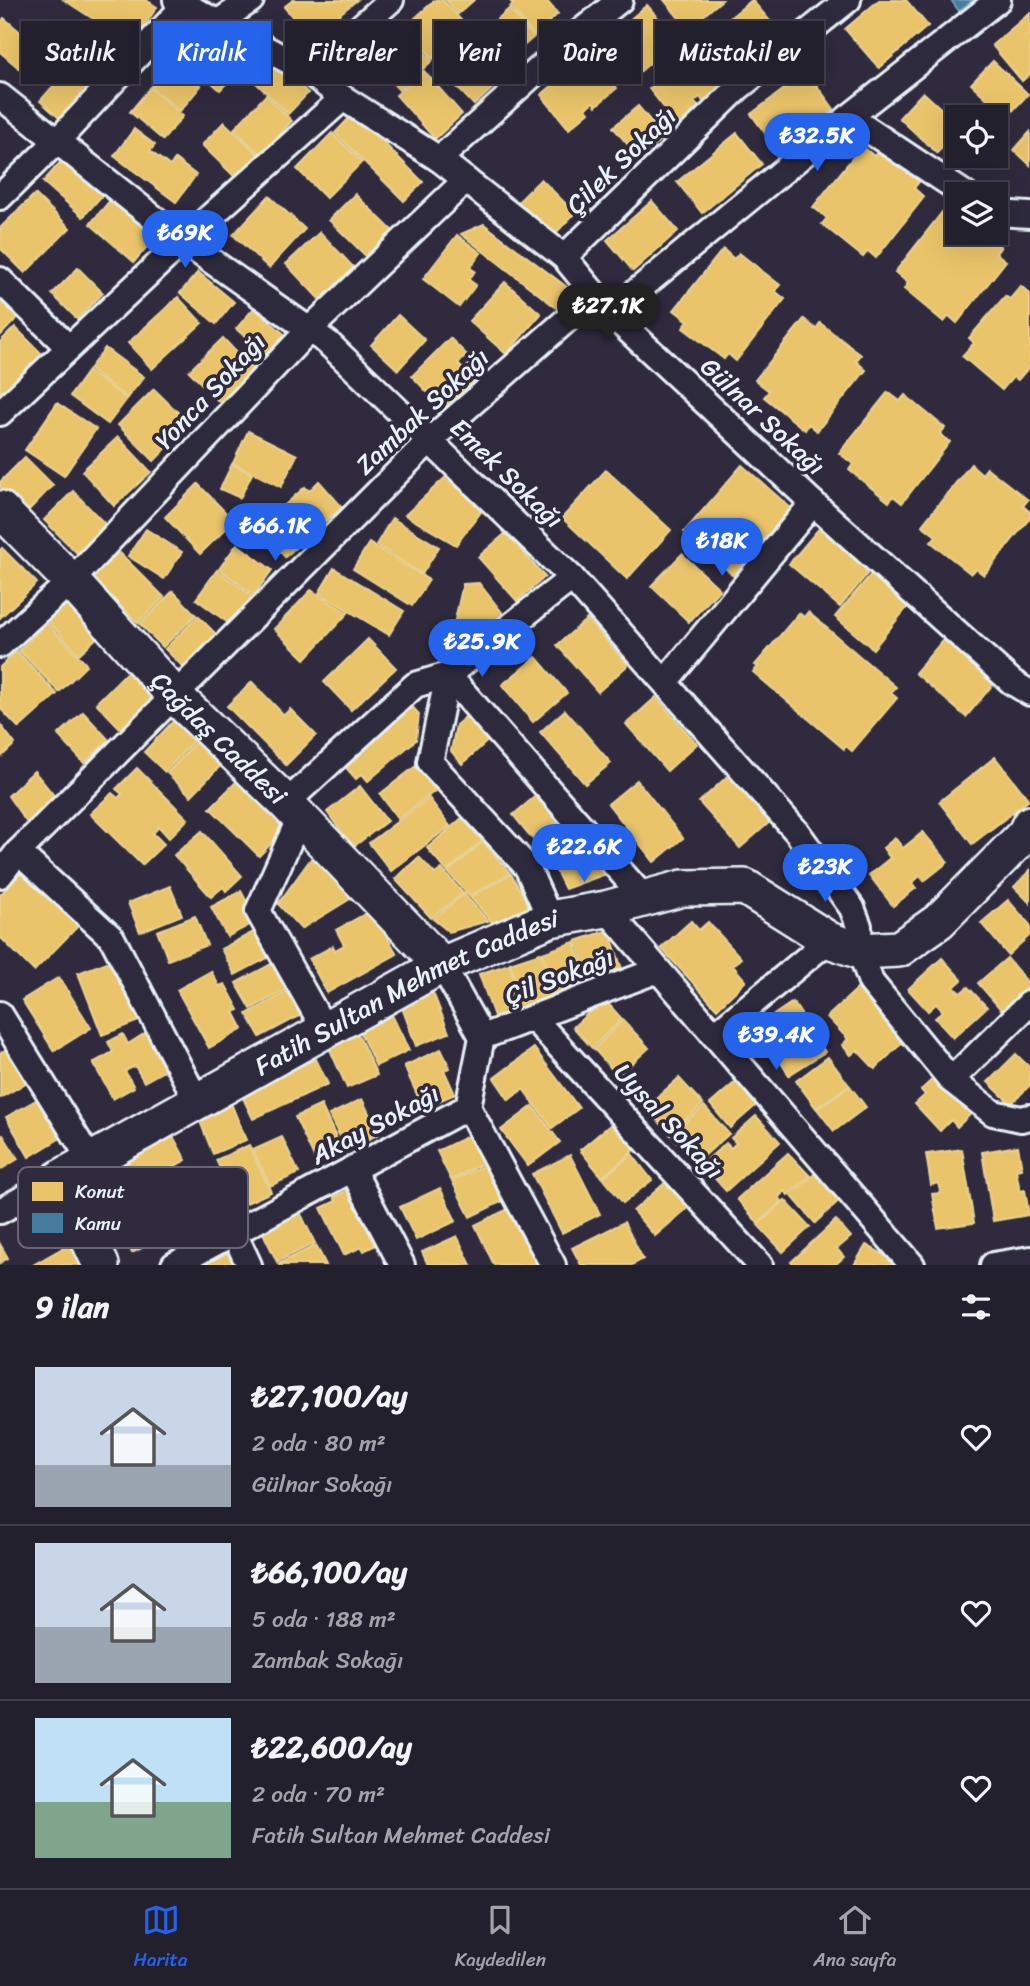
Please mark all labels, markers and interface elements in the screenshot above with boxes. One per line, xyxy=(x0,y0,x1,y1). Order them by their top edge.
chip: Satılık xyxy=(21,21,139,84)
chip: Kiralık xyxy=(153,21,271,84)
chip: Filtreler xyxy=(285,21,420,84)
chip: Yeni xyxy=(434,21,525,84)
chip: Daire xyxy=(539,21,641,84)
chip: Müstakil ev xyxy=(655,21,824,84)
street label: Çilek Sokağı xyxy=(554,94,688,226)
map controls xyxy=(945,105,1008,245)
button: locate xyxy=(945,105,1008,168)
pin: ₺32.5K xyxy=(760,114,874,173)
text: ₺32.5K xyxy=(780,115,854,156)
button: layers xyxy=(945,182,1008,245)
pin: ₺69K xyxy=(144,210,226,270)
text: ₺69K xyxy=(158,212,212,253)
pin: ₺27.1K xyxy=(551,284,665,343)
text: ₺27.1K xyxy=(573,285,643,326)
street label: Yonca Sokağı xyxy=(143,321,277,461)
street label: Zambak Sokağı xyxy=(344,336,500,486)
street label: Gülnar Sokağı xyxy=(689,345,837,487)
street label: Emek Sokağı xyxy=(439,406,575,540)
pin: ₺66.1K xyxy=(218,504,332,563)
text: ₺66.1K xyxy=(240,505,310,546)
pin: ₺18K xyxy=(681,518,763,578)
text: ₺18K xyxy=(697,520,747,561)
pin: ₺25.9K xyxy=(425,620,539,679)
text: ₺25.9K xyxy=(444,621,520,662)
street label: Çağdaş Caddesi xyxy=(139,660,299,817)
pin: ₺22.6K xyxy=(527,824,641,884)
text: ₺22.6K xyxy=(547,826,621,867)
pin: ₺23K xyxy=(784,844,866,904)
text: ₺23K xyxy=(799,846,851,887)
street label: Fatih Sultan Mehmet Caddesi xyxy=(246,895,562,1088)
street label: Çil Sokağı xyxy=(497,934,621,1018)
pin: ₺39.4K xyxy=(719,1012,833,1072)
text: ₺39.4K xyxy=(739,1014,813,1055)
street label: Uysal Sokağı xyxy=(602,1052,736,1190)
street label: Akay Sokağı xyxy=(301,1071,448,1178)
legend xyxy=(18,1167,248,1248)
text: Konut xyxy=(75,1175,125,1208)
text: Kamu xyxy=(75,1207,121,1240)
text: 9 ilan xyxy=(35,1280,109,1334)
icon: filters xyxy=(957,1288,995,1326)
text: ₺27,100/ay xyxy=(252,1369,407,1423)
icon: home xyxy=(91,1395,175,1479)
icon: heart xyxy=(957,1418,995,1456)
text: 2 oda · 80 m² xyxy=(252,1423,386,1464)
text: Gülnar Sokağı xyxy=(252,1464,392,1505)
text: ₺66,100/ay xyxy=(252,1545,407,1599)
icon: home xyxy=(91,1571,175,1655)
icon: heart xyxy=(957,1594,995,1632)
text: 5 oda · 188 m² xyxy=(252,1599,396,1640)
text: Zambak Sokağı xyxy=(252,1640,403,1681)
text: ₺22,600/ay xyxy=(252,1720,412,1774)
icon: home xyxy=(91,1746,175,1830)
icon: heart xyxy=(957,1769,995,1807)
text: 2 oda · 70 m² xyxy=(252,1774,385,1815)
text: Fatih Sultan Mehmet Caddesi xyxy=(252,1815,550,1856)
tab: Harita xyxy=(134,1901,187,1976)
tab: Kaydedilen xyxy=(455,1901,546,1976)
tab: Ana sayfa xyxy=(813,1901,896,1976)

